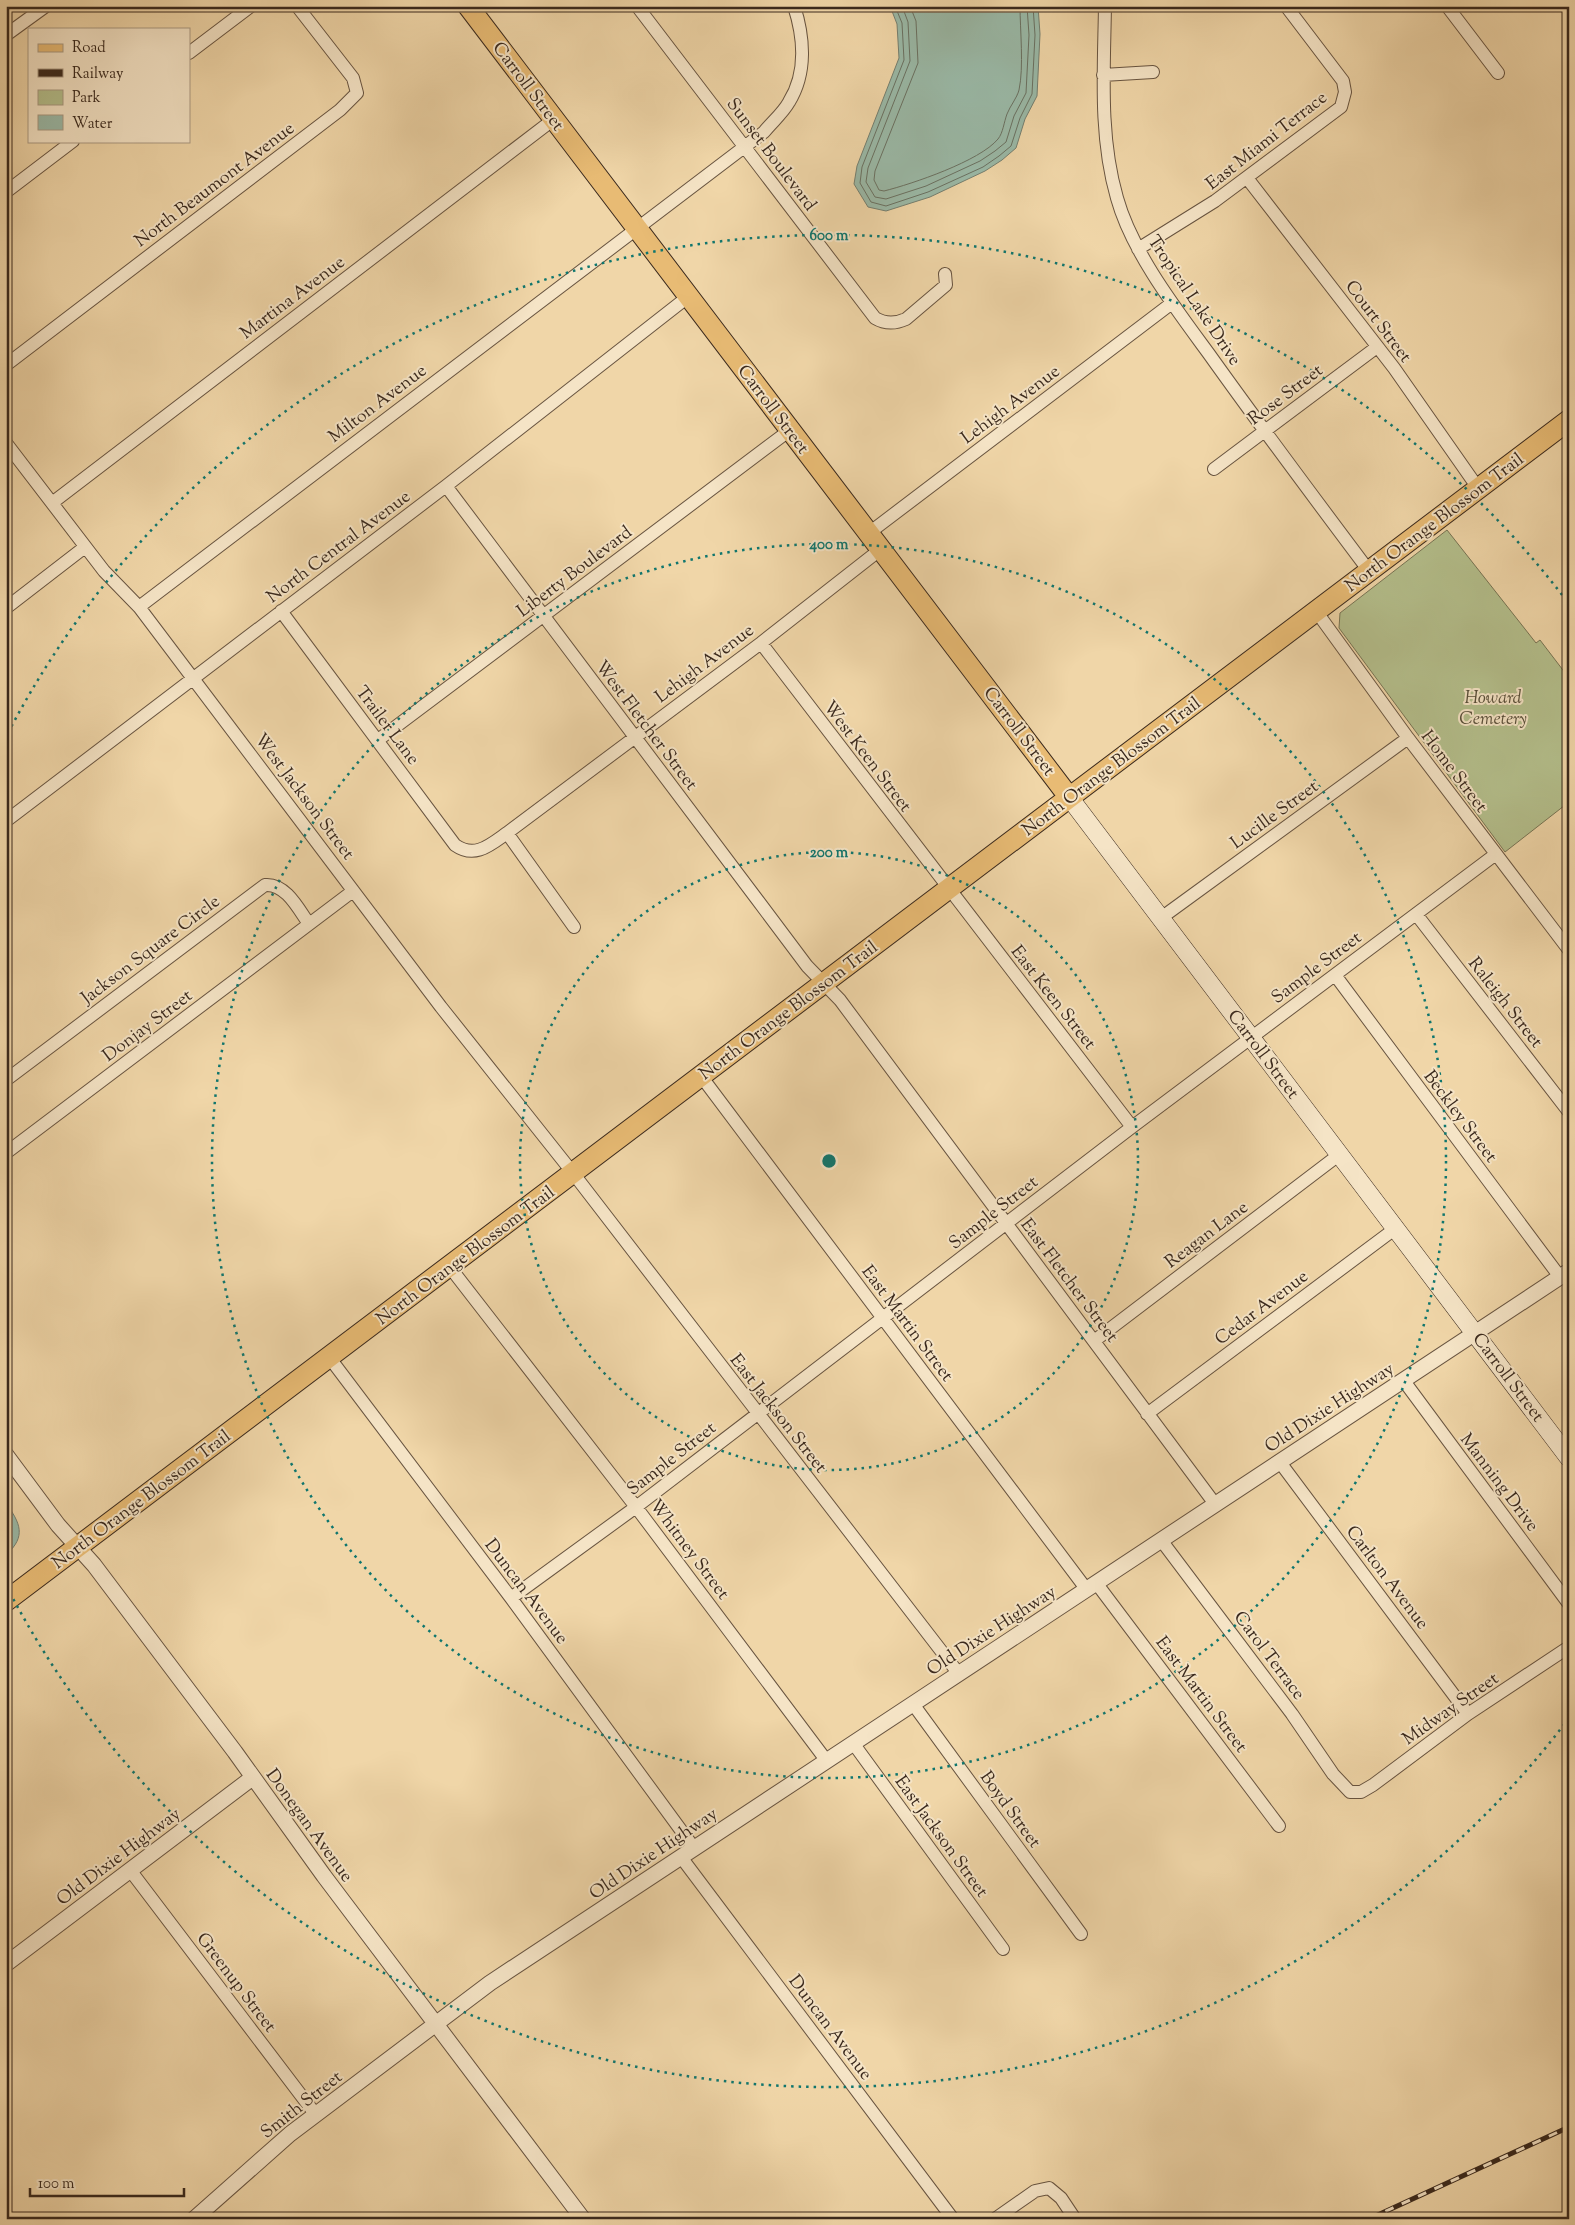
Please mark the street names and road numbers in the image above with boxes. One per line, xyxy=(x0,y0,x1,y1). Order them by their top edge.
street label: Carroll Street xyxy=(485,37,570,137)
street label: East Miami Terrace xyxy=(1201,86,1333,197)
street label: Sunset Boulevard xyxy=(719,93,822,217)
street label: North Beaumont Avenue xyxy=(130,117,301,255)
street label: Tropical Lake Drive xyxy=(1140,231,1247,371)
street label: Martina Avenue xyxy=(235,250,351,347)
street label: Court Street xyxy=(1338,275,1417,369)
street label: Milton Avenue xyxy=(324,359,433,450)
street label: Rose Street xyxy=(1243,359,1329,432)
street label: Carroll Street xyxy=(730,360,815,460)
street label: Lehigh Avenue xyxy=(956,360,1066,452)
street label: North Orange Blossom Trail xyxy=(1340,448,1530,600)
street label: North Central Avenue xyxy=(262,485,417,610)
street label: Liberty Boulevard xyxy=(512,521,638,625)
street label: Lehigh Avenue xyxy=(650,619,760,711)
street label: West Fletcher Street xyxy=(588,656,703,797)
street label: Trailer Lane xyxy=(348,681,425,771)
street label: Carroll Street xyxy=(976,682,1061,782)
street label: North Orange Blossom Trail xyxy=(1017,692,1207,844)
street label: West Keen Street xyxy=(816,696,917,818)
street label: Home Street xyxy=(1414,725,1493,819)
street label: West Jackson Street xyxy=(247,728,360,866)
street label: Lucille Street xyxy=(1226,775,1325,856)
street label: Jackson Square Circle xyxy=(76,890,226,1012)
street label: Sample Street xyxy=(1267,926,1368,1011)
street label: North Orange Blossom Trail xyxy=(694,936,884,1088)
street label: East Keen Street xyxy=(1003,941,1102,1056)
street label: Raleigh Street xyxy=(1461,952,1548,1054)
street label: Donjay Street xyxy=(98,984,199,1069)
street label: Carroll Street xyxy=(1220,1005,1305,1105)
street label: Beckley Street xyxy=(1416,1066,1503,1169)
street label: Sample Street xyxy=(944,1170,1044,1257)
street label: North Orange Blossom Trail xyxy=(371,1181,561,1333)
street label: Reagan Lane xyxy=(1160,1196,1254,1276)
street label: East Fletcher Street xyxy=(1013,1214,1124,1349)
street label: East Martin Street xyxy=(854,1261,959,1388)
street label: Cedar Avenue xyxy=(1210,1265,1314,1352)
street label: Carroll Street xyxy=(1465,1328,1550,1428)
street label: East Jackson Street xyxy=(722,1349,832,1479)
street label: Old Dixie Highway xyxy=(1260,1357,1400,1460)
street label: Sample Street xyxy=(622,1416,722,1503)
street label: North Orange Blossom Trail xyxy=(47,1425,237,1577)
street label: Manning Drive xyxy=(1453,1428,1544,1538)
street label: Whitney Street xyxy=(642,1495,735,1606)
street label: Carlton Avenue xyxy=(1339,1521,1434,1636)
street label: Duncan Avenue xyxy=(477,1534,574,1650)
street label: Old Dixie Highway xyxy=(922,1580,1062,1683)
street label: Carol Terrace xyxy=(1226,1606,1310,1706)
street label: East Martin Street xyxy=(1148,1632,1253,1759)
street label: Midway Street xyxy=(1398,1667,1505,1753)
street label: Donegan Avenue xyxy=(258,1764,358,1888)
street label: Boyd Street xyxy=(972,1766,1046,1854)
street label: East Jackson Street xyxy=(887,1771,994,1904)
street label: Old Dixie Highway xyxy=(52,1802,187,1913)
street label: Old Dixie Highway xyxy=(585,1802,723,1907)
street label: Greenup Street xyxy=(189,1928,282,2039)
street label: Duncan Avenue xyxy=(781,1970,878,2086)
street label: Smith Street xyxy=(256,2065,349,2146)

